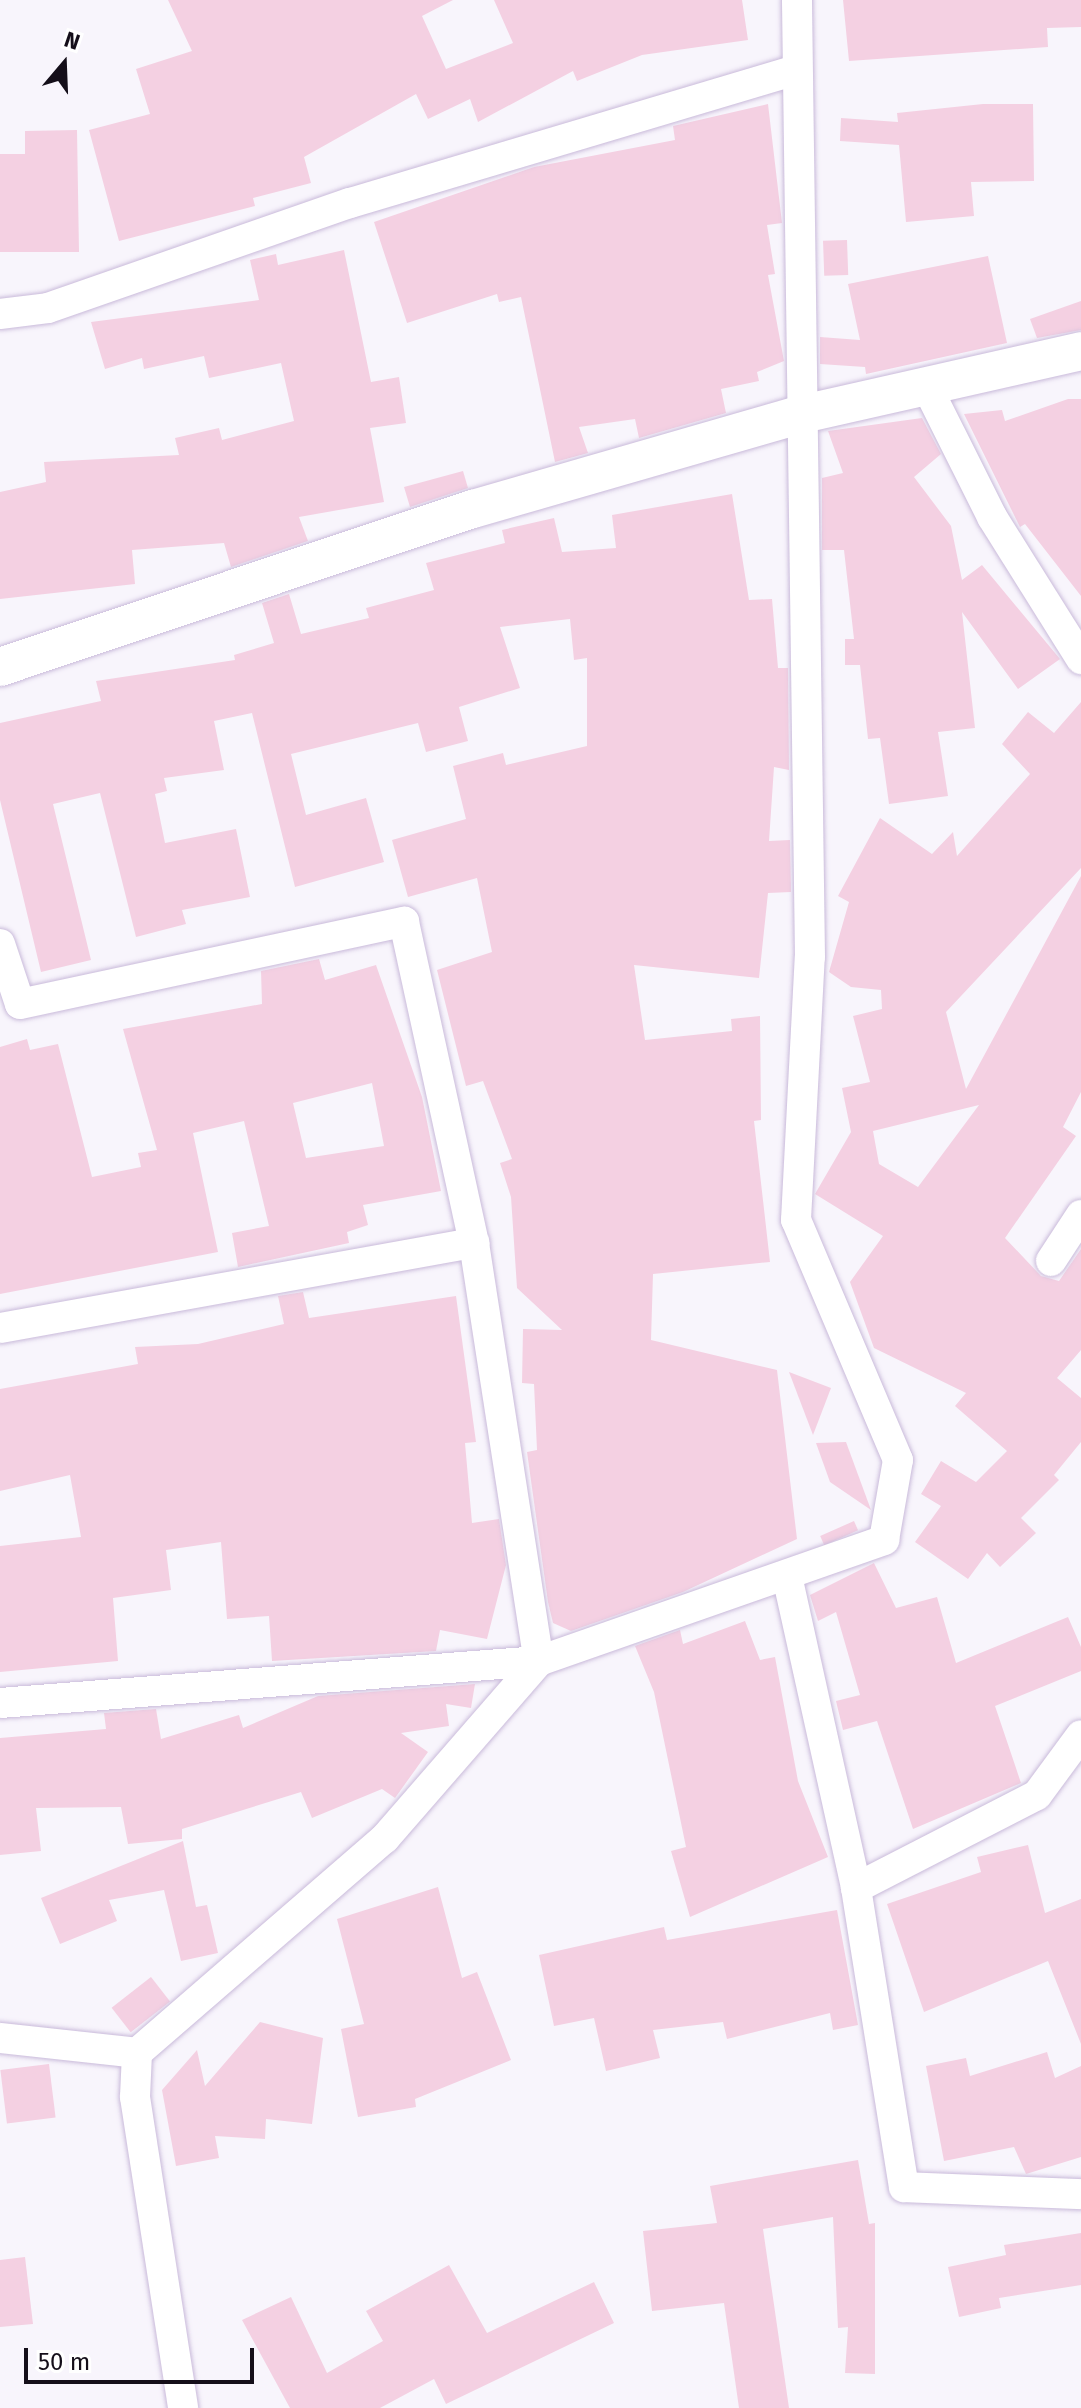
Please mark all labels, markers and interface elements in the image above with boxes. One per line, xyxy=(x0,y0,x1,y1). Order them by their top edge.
north arrow xyxy=(24,24,104,104)
text: N xyxy=(61,26,83,56)
scale bar xyxy=(28,2332,258,2382)
text: 50 m xyxy=(38,2348,90,2376)

